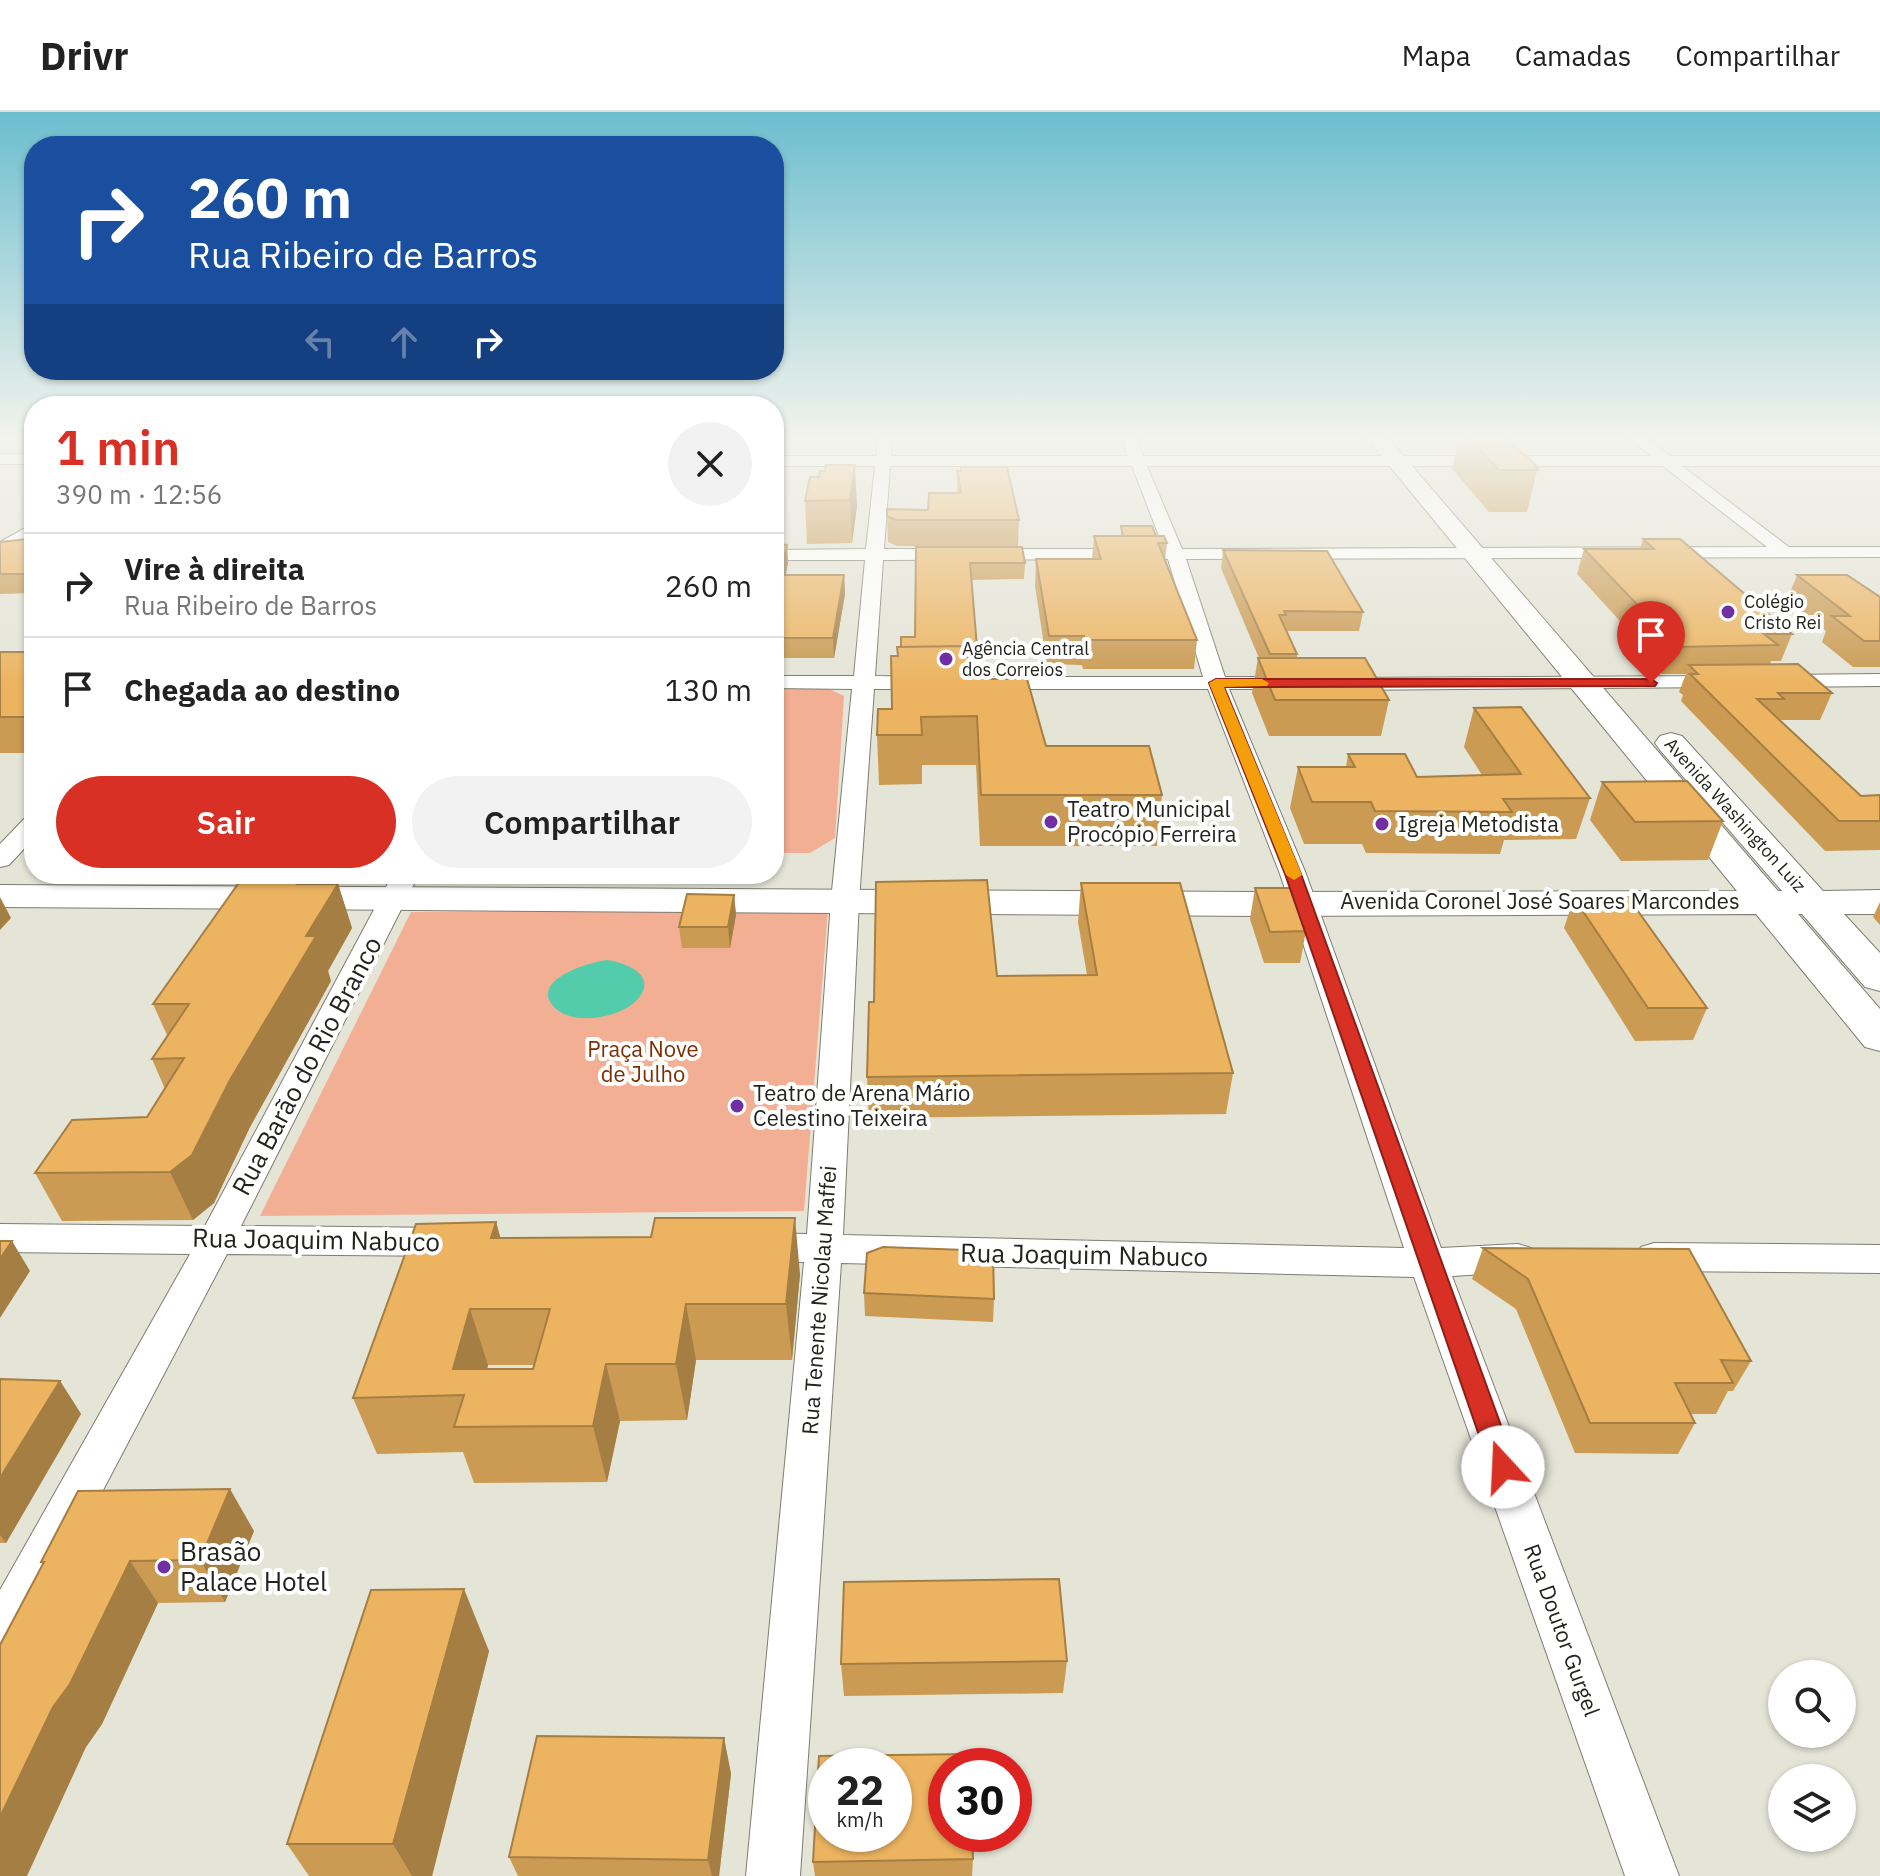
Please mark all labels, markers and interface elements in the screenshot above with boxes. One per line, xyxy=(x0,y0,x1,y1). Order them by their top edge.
text: Drivr xyxy=(40,31,129,80)
text: Mapa xyxy=(1402,37,1471,74)
text: Camadas xyxy=(1515,37,1631,74)
text: Compartilhar xyxy=(1675,37,1840,74)
text: 260 m xyxy=(188,161,352,233)
icon: right xyxy=(56,168,160,272)
text: Rua Ribeiro de Barros xyxy=(188,231,538,278)
icon: left xyxy=(298,320,342,364)
icon: ahead xyxy=(382,320,426,364)
icon: right xyxy=(466,320,510,364)
text: 1 min xyxy=(56,416,180,478)
button: close xyxy=(668,422,752,506)
text: 390 m · 12:56 xyxy=(56,477,222,511)
text: Vire à direita xyxy=(124,549,305,588)
icon: right xyxy=(56,563,100,607)
text: 260 m xyxy=(665,566,752,605)
text: Rua Ribeiro de Barros xyxy=(124,588,377,622)
place label: Colégio Cristo Rei xyxy=(1744,590,1821,634)
pin xyxy=(1617,601,1685,683)
marker: Colégio Cristo Rei xyxy=(1719,603,1737,621)
icon: arrive xyxy=(1629,613,1673,657)
place label: Agência Central dos Correios xyxy=(962,637,1089,681)
marker: Agência Central dos Correios xyxy=(937,650,955,668)
icon: arrive xyxy=(56,667,100,711)
text: Chegada ao destino xyxy=(124,670,400,709)
text: 130 m xyxy=(665,670,752,709)
street label: Avenida Washington Luiz xyxy=(1660,733,1811,897)
button: Sair xyxy=(56,776,396,868)
button: Compartilhar xyxy=(412,776,752,868)
place label: Teatro Municipal Procópio Ferreira xyxy=(1067,794,1237,848)
place label: Igreja Metodista xyxy=(1398,809,1559,838)
marker: Teatro Municipal Procópio Ferreira xyxy=(1042,813,1060,831)
marker: Igreja Metodista xyxy=(1373,815,1391,833)
street label: Avenida Coronel José Soares Marcondes xyxy=(1340,886,1740,915)
street label: Rua Barão do Rio Branco xyxy=(223,930,389,1201)
park label: Praça Nove de Julho xyxy=(587,1034,699,1088)
place label: Teatro de Arena Mário Celestino Teixeira xyxy=(753,1078,970,1132)
marker: Teatro de Arena Mário Celestino Teixeira xyxy=(728,1097,746,1115)
street label: Rua Tenente Nicolau Maffei xyxy=(795,1164,842,1436)
street label: Rua Joaquim Nabuco xyxy=(192,1220,440,1258)
street label: Rua Joaquim Nabuco xyxy=(960,1235,1208,1273)
position arrow xyxy=(1461,1425,1545,1509)
place label: Brasão Palace Hotel xyxy=(180,1534,327,1598)
street label: Rua Doutor Gurgel xyxy=(1518,1540,1607,1720)
marker: Brasão Palace Hotel xyxy=(155,1558,173,1576)
map controls xyxy=(1768,1660,1856,1852)
button: search xyxy=(1768,1660,1856,1748)
speed limit sign: 30 xyxy=(928,1748,1032,1852)
text: 22 xyxy=(836,1764,884,1816)
button: layers xyxy=(1768,1764,1856,1852)
text: km/h xyxy=(836,1806,884,1833)

